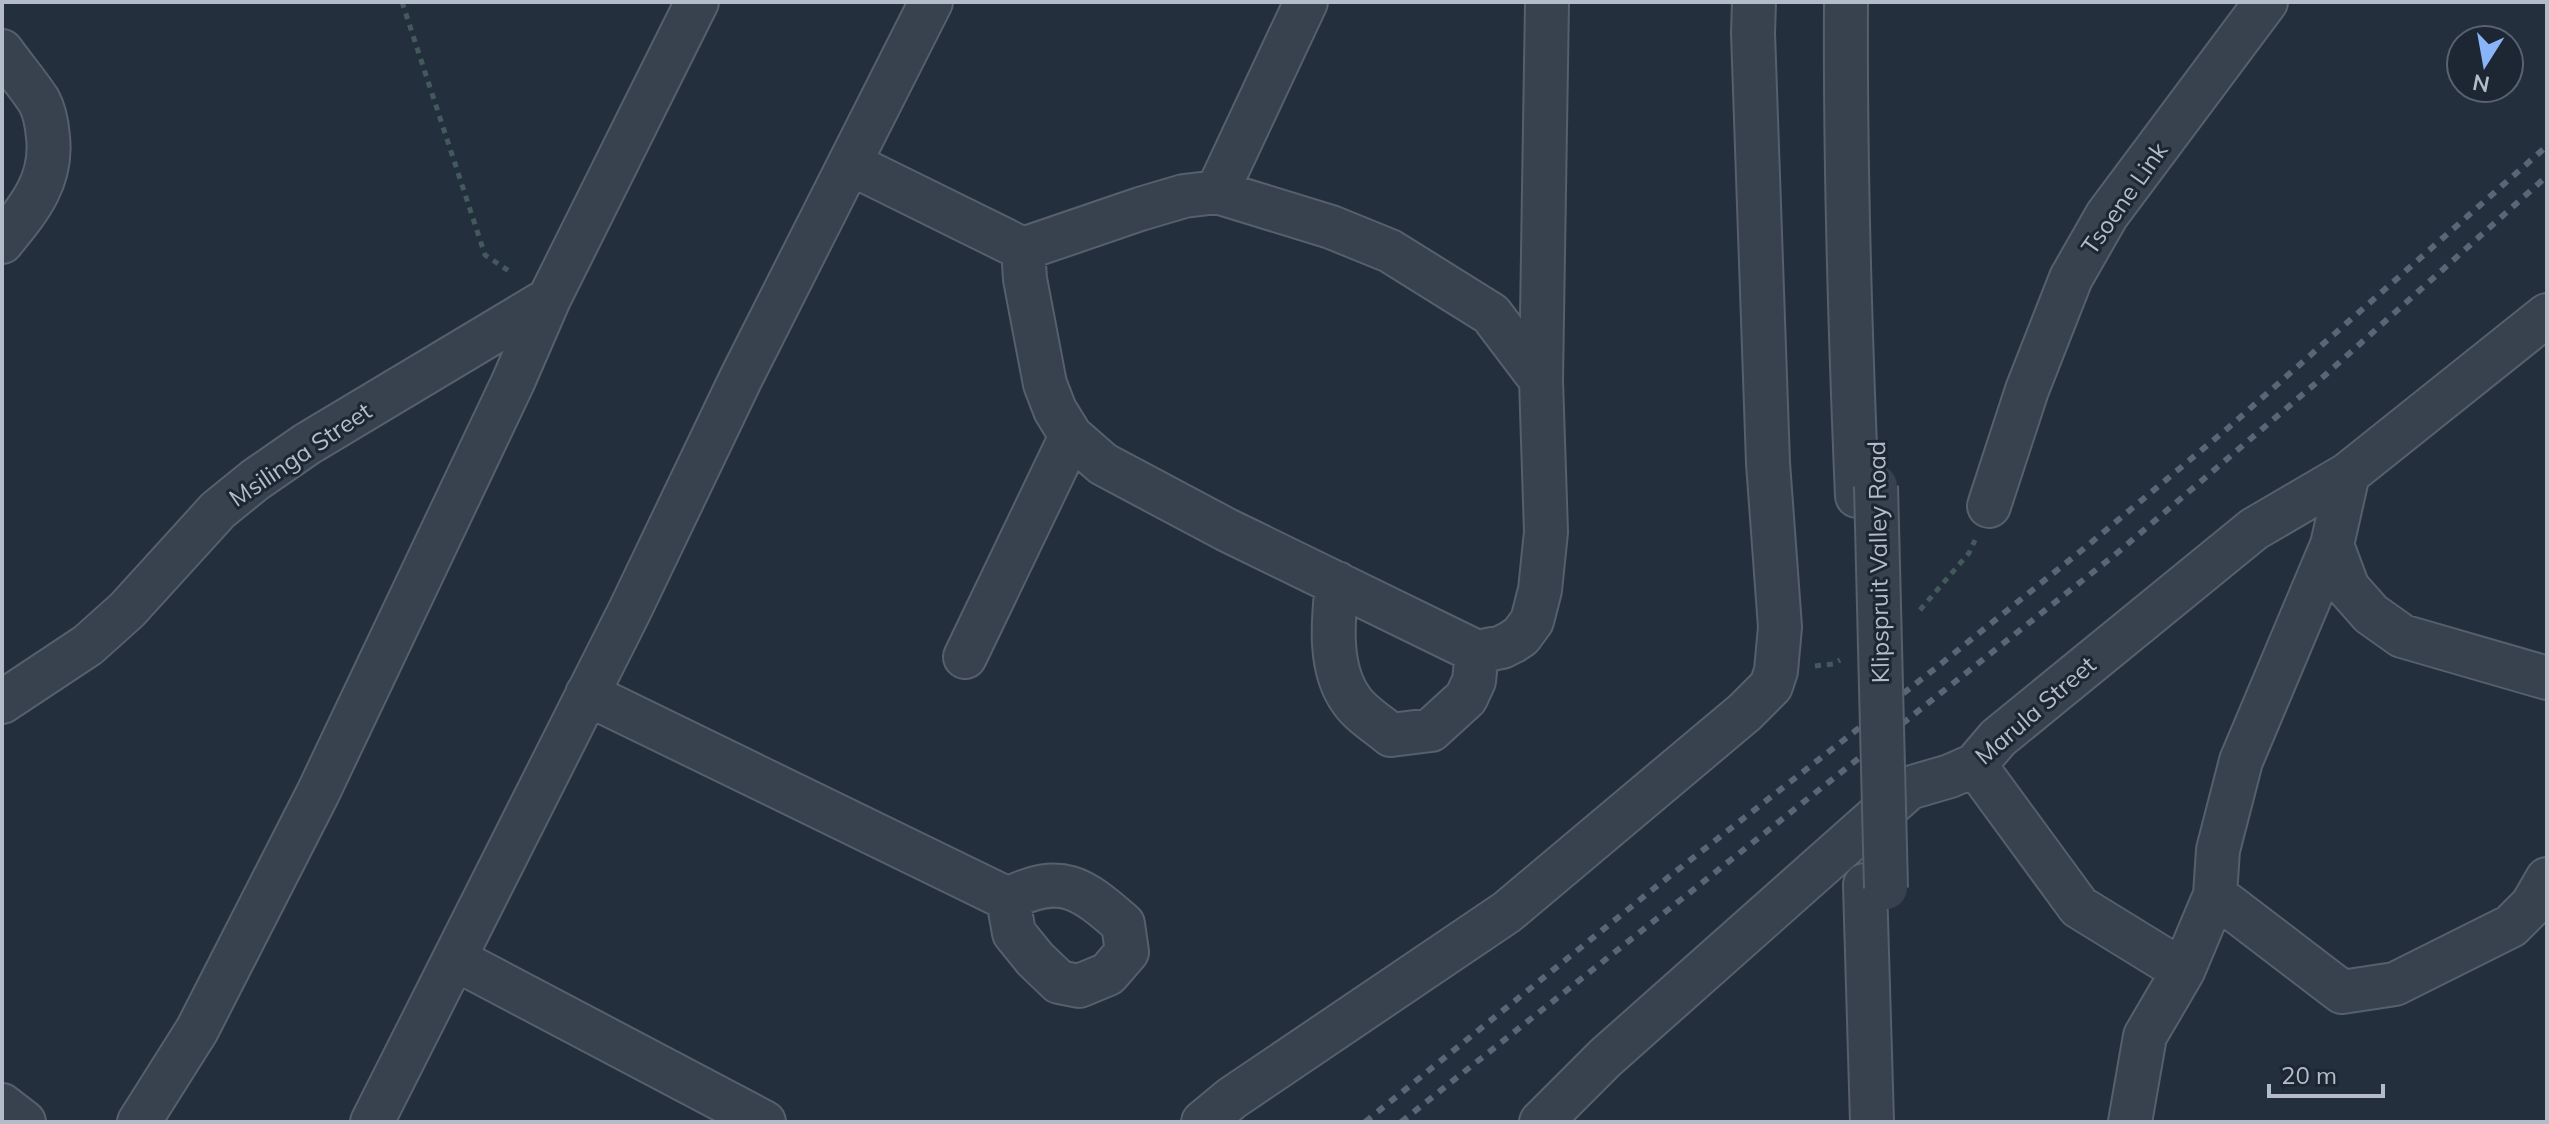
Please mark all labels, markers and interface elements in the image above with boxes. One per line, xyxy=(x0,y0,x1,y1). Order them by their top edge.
north arrow xyxy=(2445,24,2525,104)
text: N xyxy=(2470,68,2492,99)
street label: Tsoene Link xyxy=(2074,136,2174,260)
street label: Msilinga Street xyxy=(223,395,377,513)
street label: Klipspruit Valley Road xyxy=(1861,441,1895,683)
street label: Marula Street xyxy=(1968,649,2102,771)
scale bar xyxy=(2269,1048,2383,1098)
text: 20 m xyxy=(2281,1060,2337,1090)

